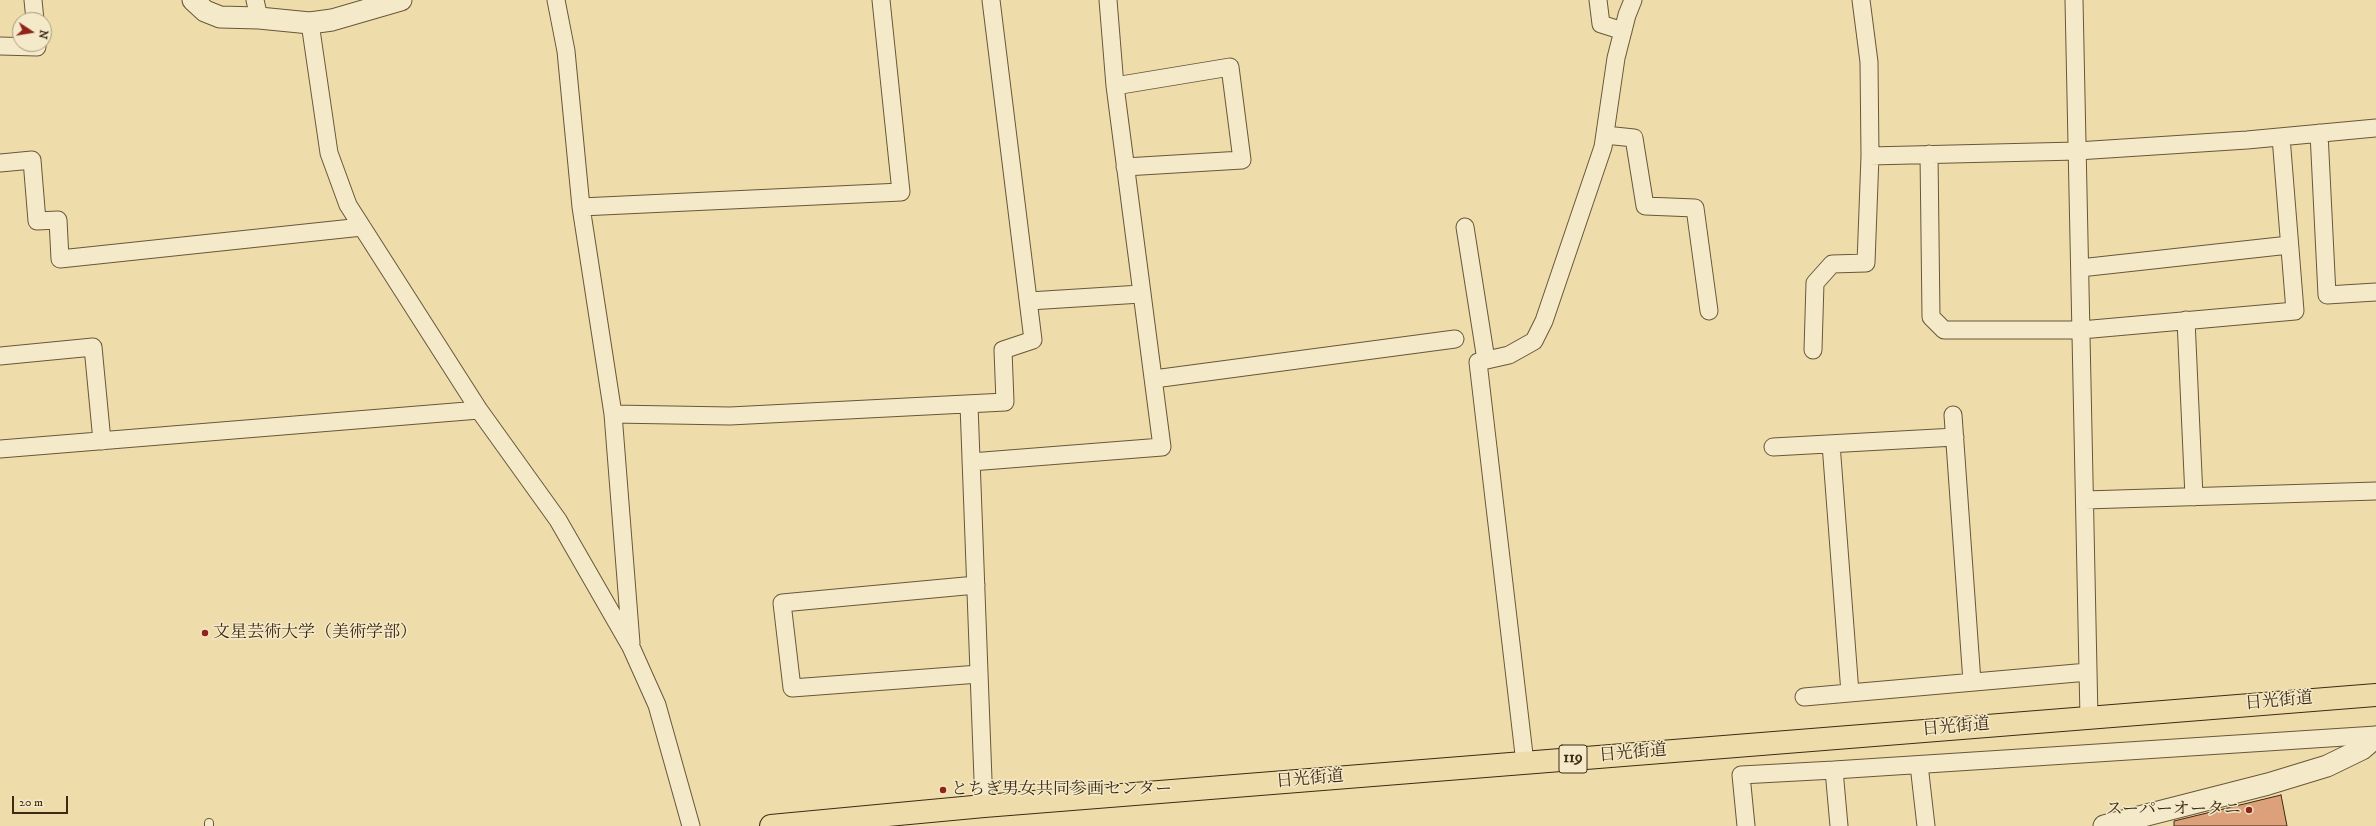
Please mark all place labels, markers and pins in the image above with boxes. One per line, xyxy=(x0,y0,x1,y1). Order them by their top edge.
place label: 文星芸術大学（美術学部） xyxy=(213,623,417,643)
marker: 文星芸術大学（美術学部） xyxy=(200,628,210,638)
place label: とちぎ男女共同参画センター xyxy=(951,780,1172,800)
marker: とちぎ男女共同参画センター xyxy=(938,785,948,795)
place label: スーパーオータニ xyxy=(2106,800,2241,820)
marker: スーパーオータニ xyxy=(2244,805,2254,815)

